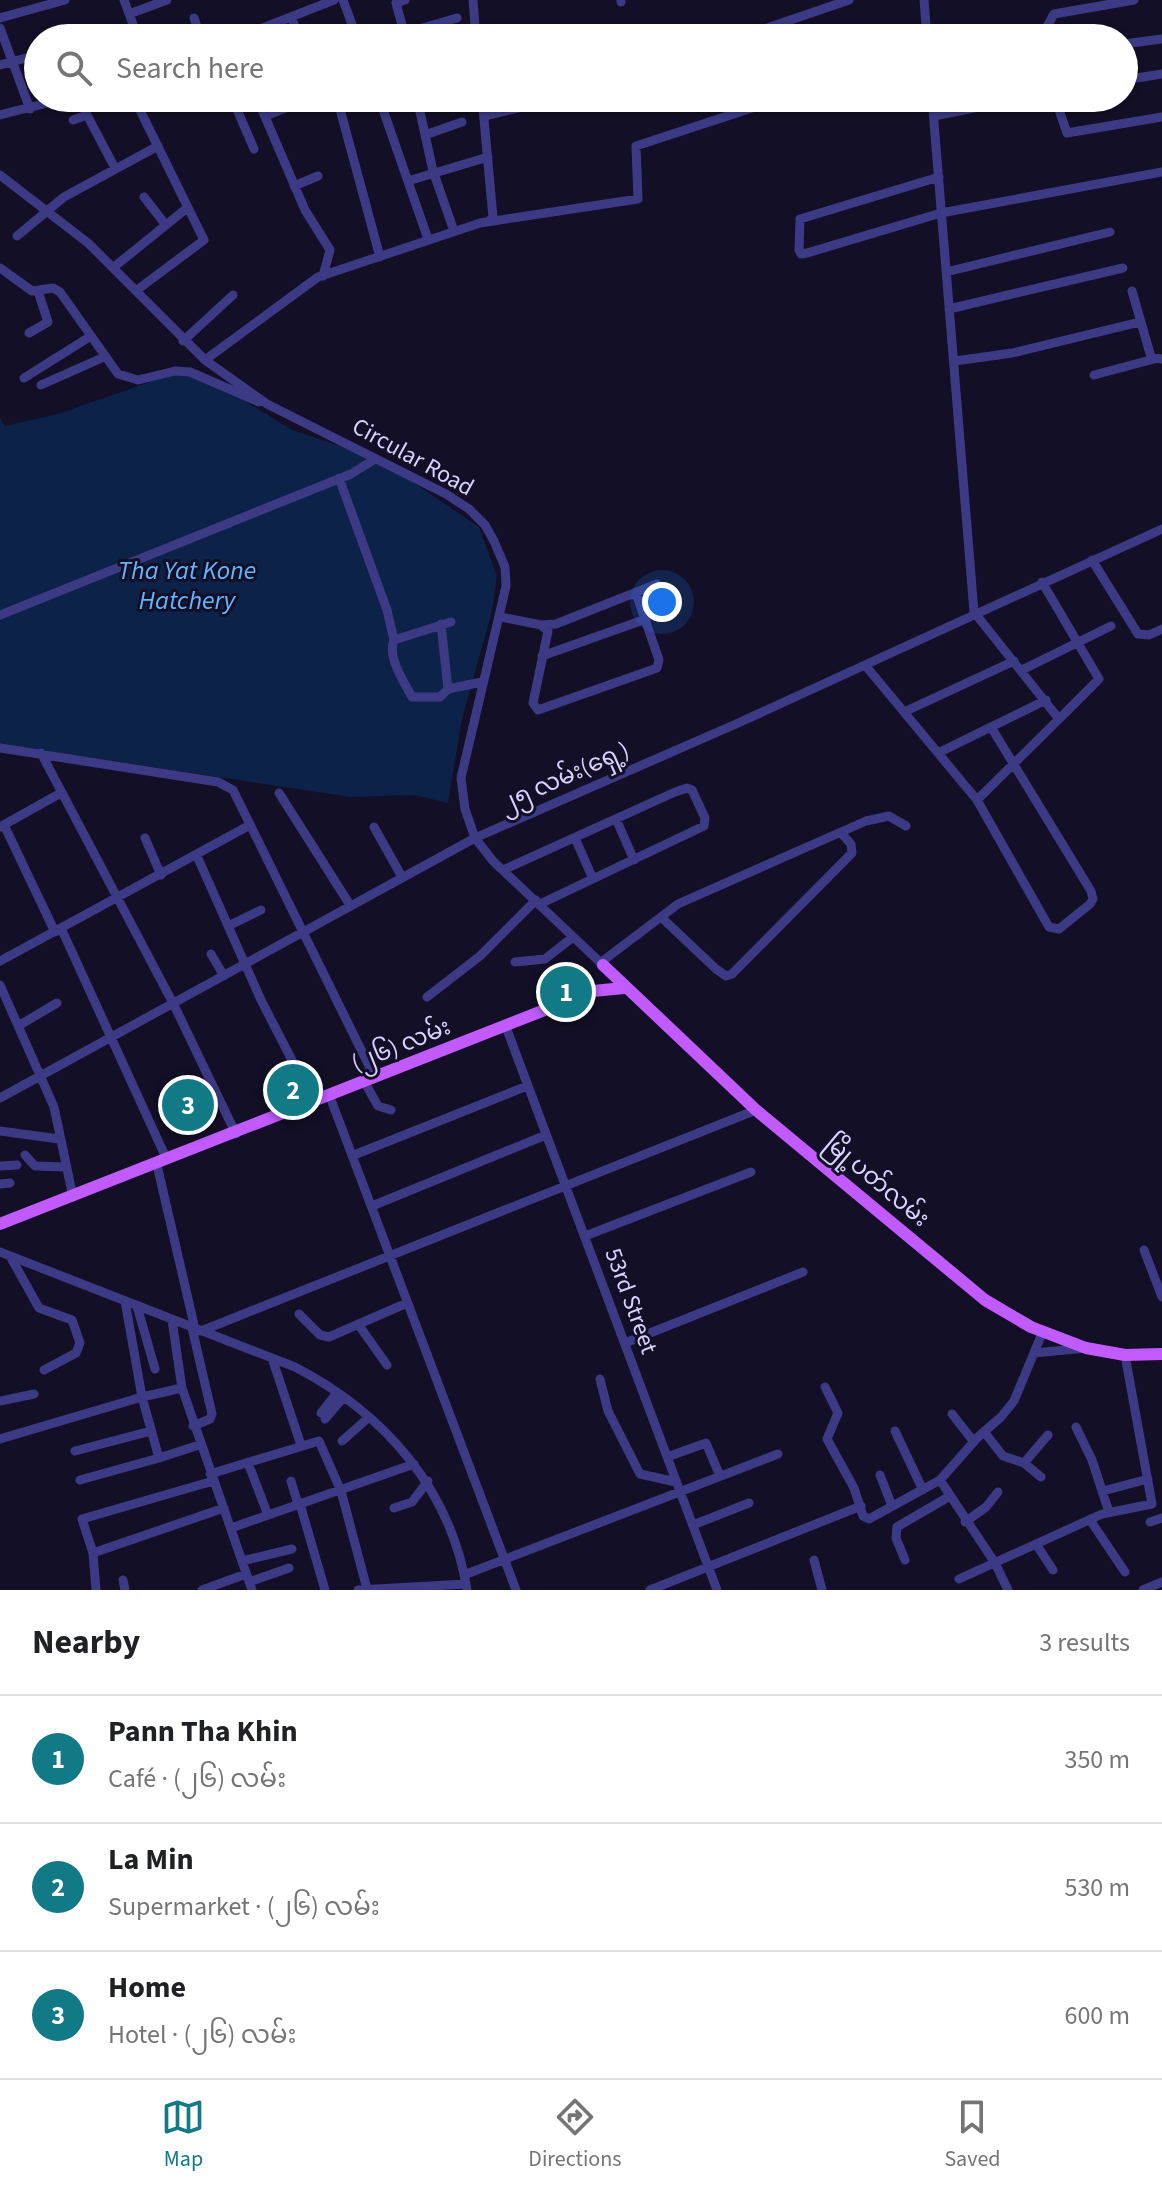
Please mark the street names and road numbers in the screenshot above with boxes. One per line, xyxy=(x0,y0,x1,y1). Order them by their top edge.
street label: Circular Road xyxy=(346,409,480,505)
street label: ၂၅ လမ်း(ရှေ့) xyxy=(493,733,635,822)
street label: (၂၆) လမ်း xyxy=(346,1009,456,1082)
street label: မြို့ပတ်လမ်း xyxy=(816,1127,937,1236)
street label: 53rd Street xyxy=(596,1243,666,1359)

